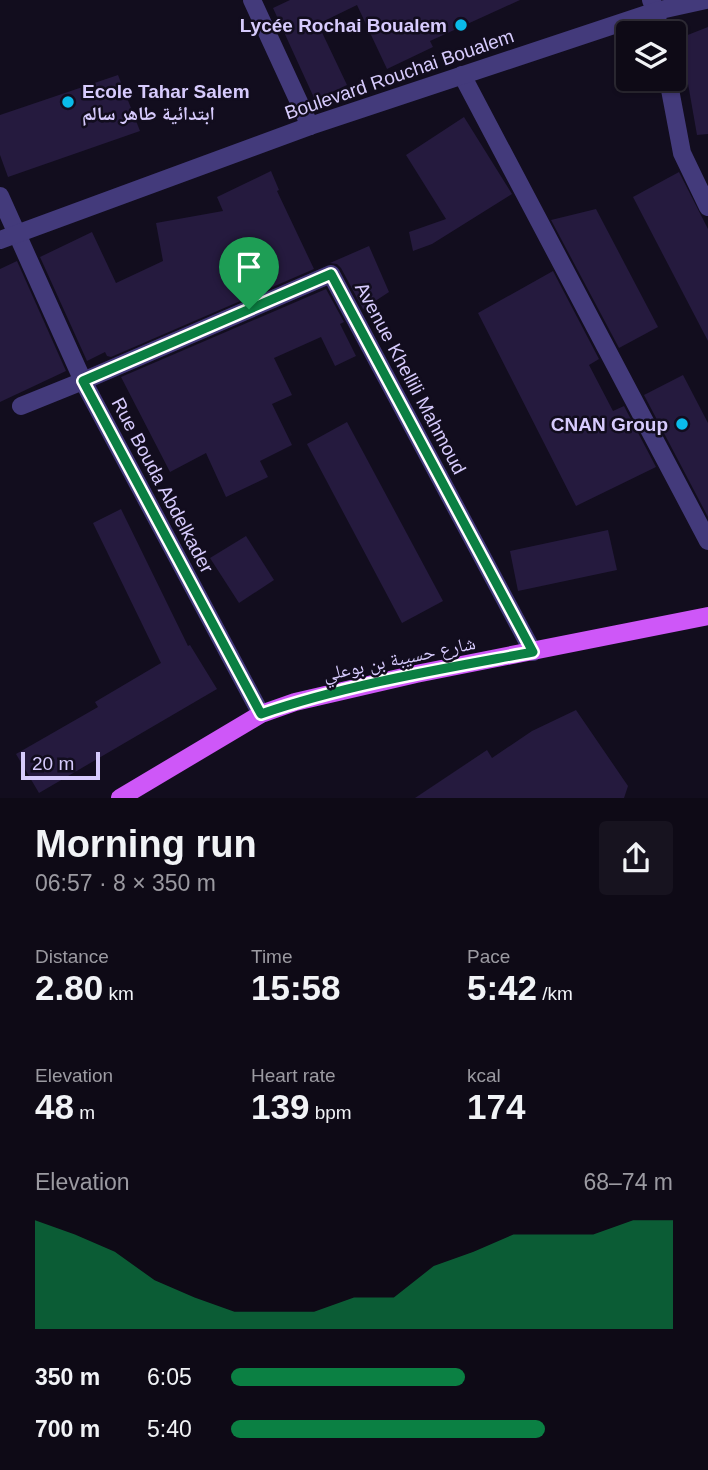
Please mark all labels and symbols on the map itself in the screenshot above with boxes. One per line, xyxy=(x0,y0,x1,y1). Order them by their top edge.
place label: Lycée Rochai Boualem xyxy=(240,15,447,36)
marker: Lycée Rochai Boualem xyxy=(453,17,469,33)
street label: Boulevard Rouchai Boualem xyxy=(282,25,516,124)
place label: Ecole Tahar Salem ابتدائية طاهر سالم xyxy=(82,81,250,126)
marker: Ecole Tahar Salem ابتدائية طاهر سالم xyxy=(60,94,76,110)
pin xyxy=(219,237,279,309)
street label: Avenue Khellili Mahmoud xyxy=(351,279,470,478)
street label: Rue Bouda Abdelkader xyxy=(107,394,218,577)
place label: CNAN Group xyxy=(551,414,668,435)
marker: CNAN Group xyxy=(674,416,690,432)
street label: شارع حسيبة بن بوعلي xyxy=(321,632,478,690)
scale bar xyxy=(21,749,100,781)

